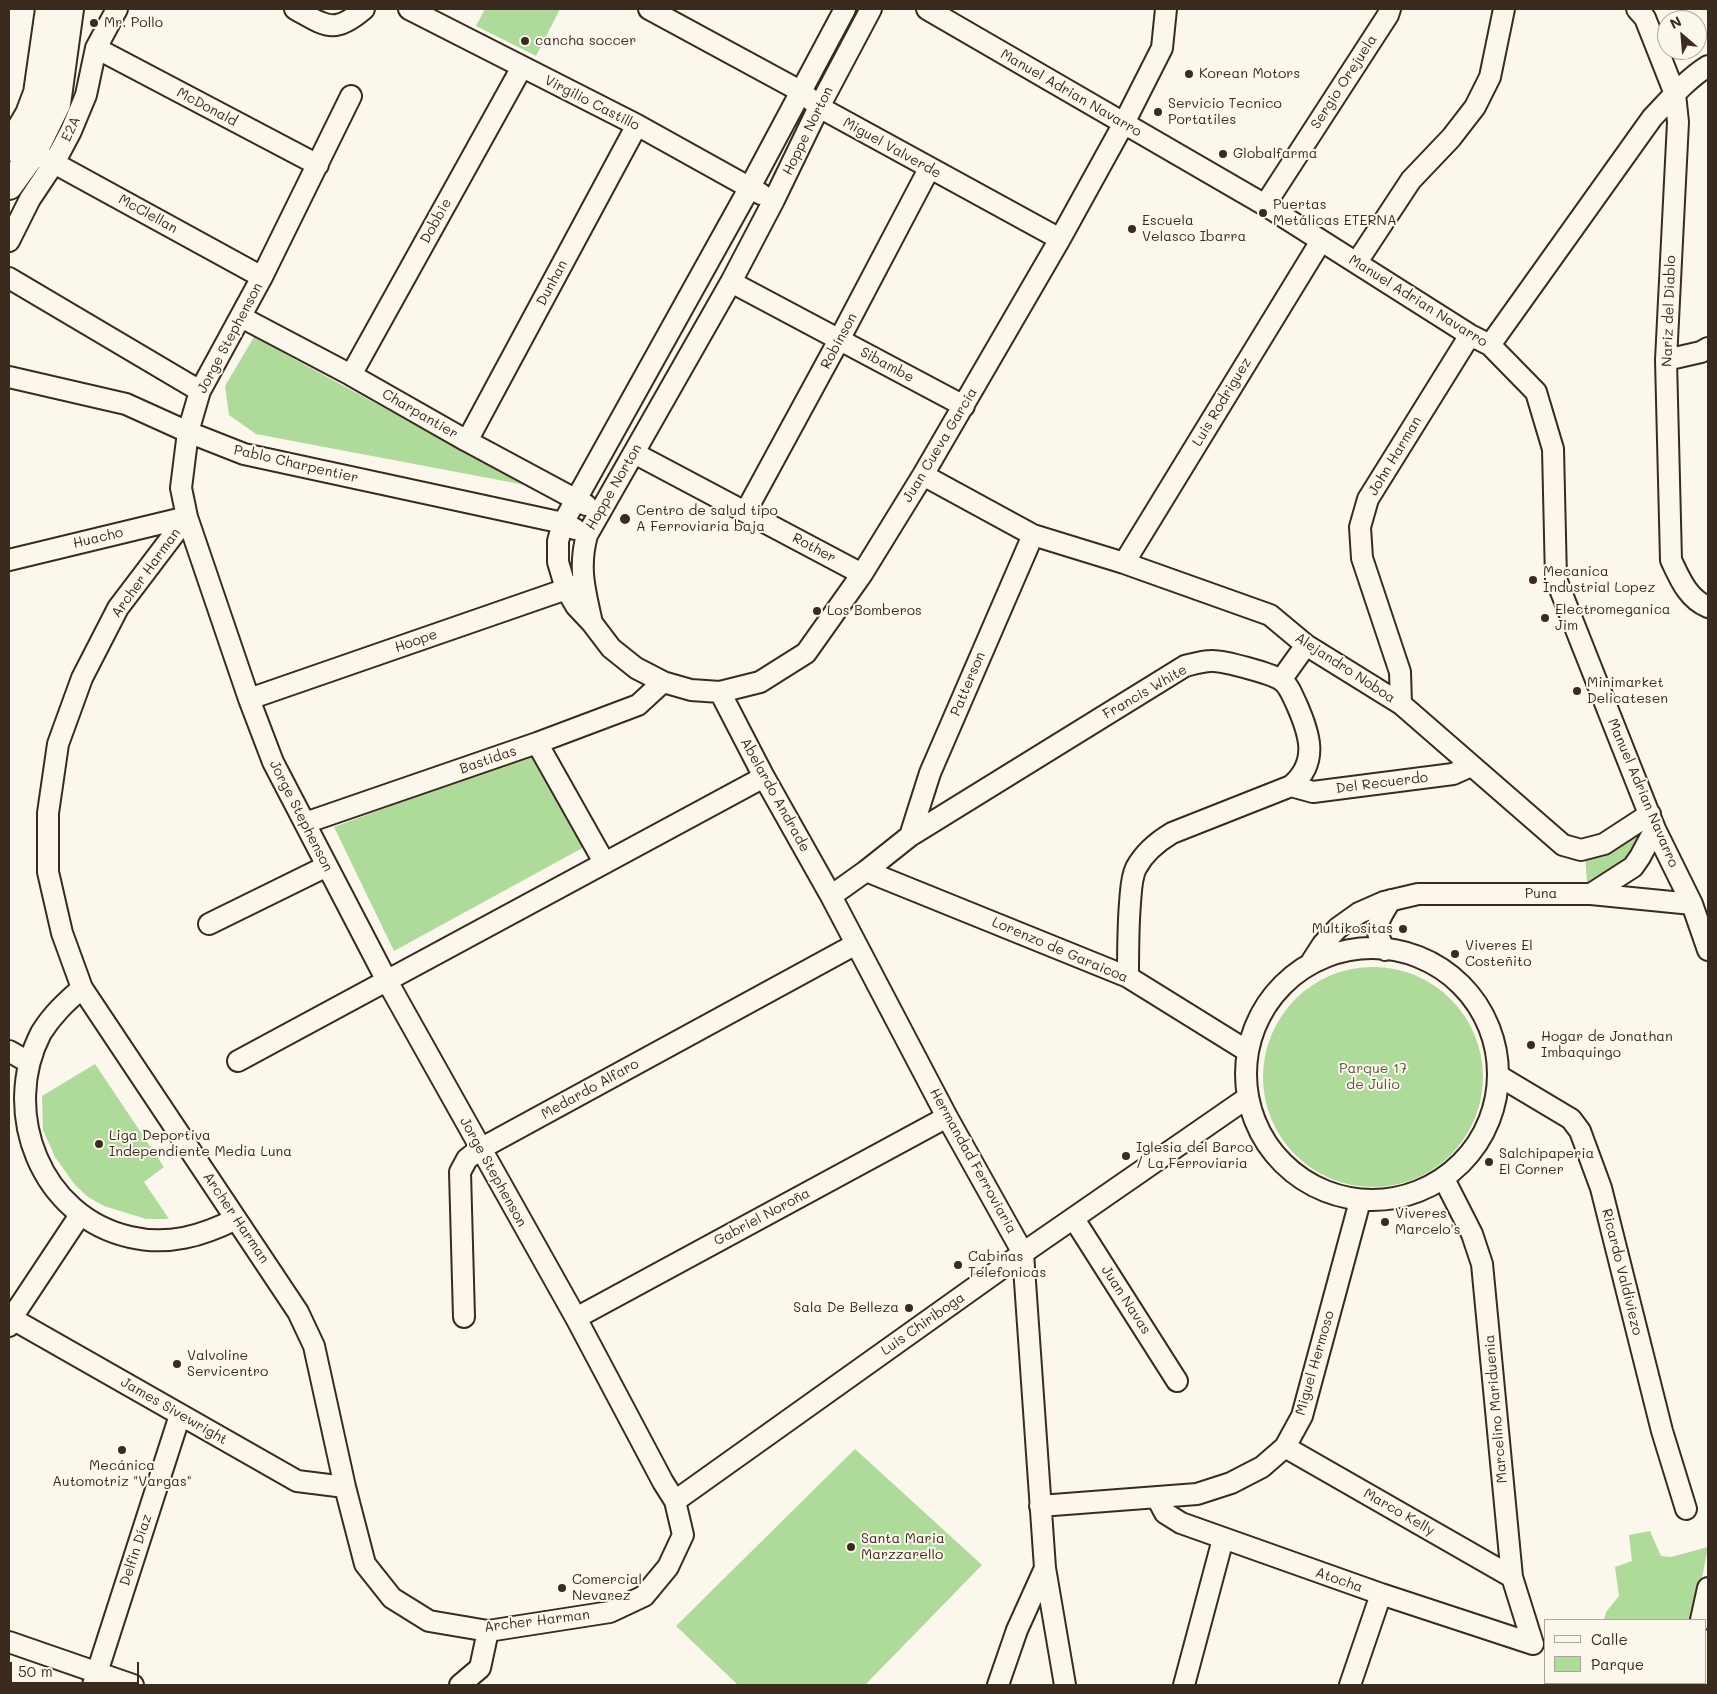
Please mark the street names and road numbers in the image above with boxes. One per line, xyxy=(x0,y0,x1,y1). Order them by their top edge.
street label: Sergio Orejuela xyxy=(1307,32,1381,132)
street label: Manuel Adrian Navarro xyxy=(997,46,1145,140)
street label: Virgilio Castillo xyxy=(542,72,642,134)
street label: McDonald xyxy=(174,84,240,130)
street label: Hoppe Norton xyxy=(779,84,837,178)
street label: E2A xyxy=(58,114,84,144)
street label: Miguel Valverde xyxy=(840,114,944,182)
street label: McClellan xyxy=(115,191,181,237)
street label: Dobbie xyxy=(417,196,455,246)
street label: Manuel Adrian Navarro xyxy=(1346,251,1490,351)
street label: Nariz del Diablo xyxy=(1659,255,1679,367)
street label: Dunhan xyxy=(533,257,571,309)
street label: Jorge Stephenson xyxy=(194,280,266,396)
street label: Robinson xyxy=(817,310,861,372)
street label: Sibambe xyxy=(857,344,917,386)
street label: Luis Rodriguez xyxy=(1189,355,1255,449)
street label: Juan Cueva Garcia xyxy=(899,385,981,505)
street label: Charpantier xyxy=(379,386,461,442)
street label: John Harman xyxy=(1365,413,1425,499)
street label: Pablo Charpentier xyxy=(232,441,360,487)
street label: Hoppe Norton xyxy=(583,441,645,533)
street label: Huacho xyxy=(71,524,125,552)
street label: Archer Harman xyxy=(108,525,184,621)
street label: Rother xyxy=(789,530,839,566)
street label: Hoope xyxy=(393,626,439,656)
street label: Alejandro Noboa xyxy=(1292,629,1398,707)
street label: Patterson xyxy=(947,649,989,719)
street label: Francis White xyxy=(1100,661,1190,723)
street label: Manuel Adrian Navarro xyxy=(1604,716,1682,870)
street label: Abelardo Andrade xyxy=(737,735,813,855)
street label: Bastidas xyxy=(457,742,519,778)
street label: Jorge Stephenson xyxy=(266,757,336,875)
street label: Del Recuerdo xyxy=(1335,769,1429,797)
street label: Puna xyxy=(1525,886,1557,902)
street label: Lorenzo de Garaicoa xyxy=(989,914,1131,986)
street label: Medardo Alfaro xyxy=(538,1055,642,1123)
street label: Hermandad Ferroviaria xyxy=(926,1085,1020,1237)
street label: Jorge Stephenson xyxy=(456,1114,530,1230)
street label: Archer Harman xyxy=(199,1169,273,1267)
street label: Gabriel Noroña xyxy=(711,1185,813,1249)
street label: Ricardo Valdiviezo xyxy=(1598,1207,1646,1337)
street label: Juan Navas xyxy=(1098,1263,1154,1337)
street label: Luis Chiriboga xyxy=(878,1289,968,1359)
street label: Miguel Hermoso xyxy=(1292,1309,1338,1417)
street label: Marcelino Mariduenia xyxy=(1481,1334,1511,1484)
street label: James Sivewright xyxy=(118,1374,230,1448)
street label: Marco Kelly xyxy=(1360,1485,1438,1539)
street label: Delfin Díaz xyxy=(117,1512,155,1588)
street label: Atocha xyxy=(1313,1564,1365,1596)
street label: Archer Harman xyxy=(483,1606,591,1636)

